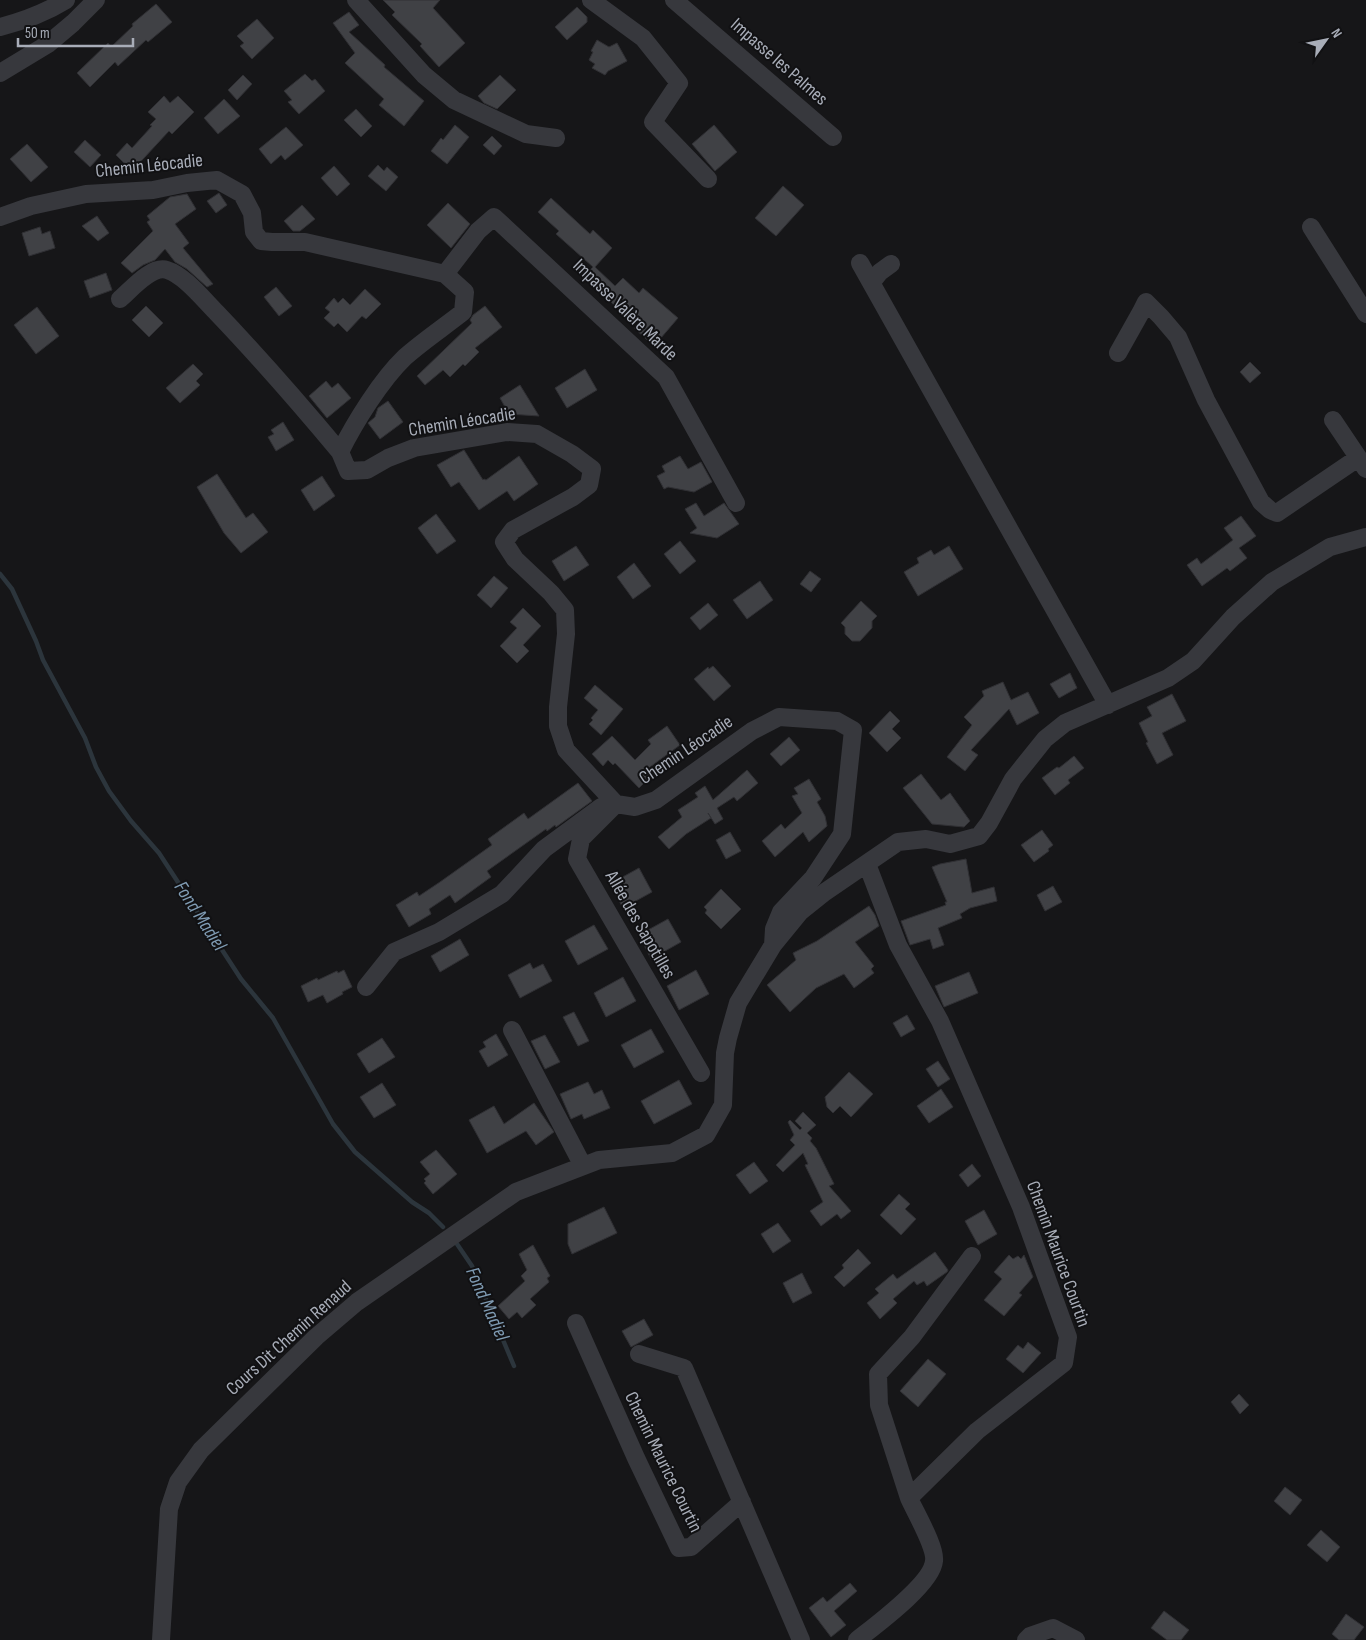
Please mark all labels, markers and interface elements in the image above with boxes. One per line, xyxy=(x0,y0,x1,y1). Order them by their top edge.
street label: Impasse les Palmes xyxy=(726,13,833,111)
scale bar xyxy=(18,15,132,47)
north arrow xyxy=(1301,15,1351,65)
text: 50 m xyxy=(25,24,50,43)
text: N xyxy=(1327,25,1346,41)
street label: Chemin Léocadie xyxy=(94,149,204,183)
street label: Impasse Valère Marde xyxy=(568,254,682,366)
street label: Chemin Léocadie xyxy=(407,402,517,442)
street label: Chemin Léocadie xyxy=(635,710,737,790)
street label: Allée des Sapotilles xyxy=(599,866,680,983)
water label: Fond Madiel xyxy=(169,877,232,956)
street label: Chemin Maurice Courtin xyxy=(1021,1178,1095,1330)
water label: Fond Madiel xyxy=(460,1264,514,1346)
street label: Cours Dit Chemin Renaud xyxy=(221,1276,357,1400)
street label: Chemin Maurice Courtin xyxy=(619,1388,707,1536)

